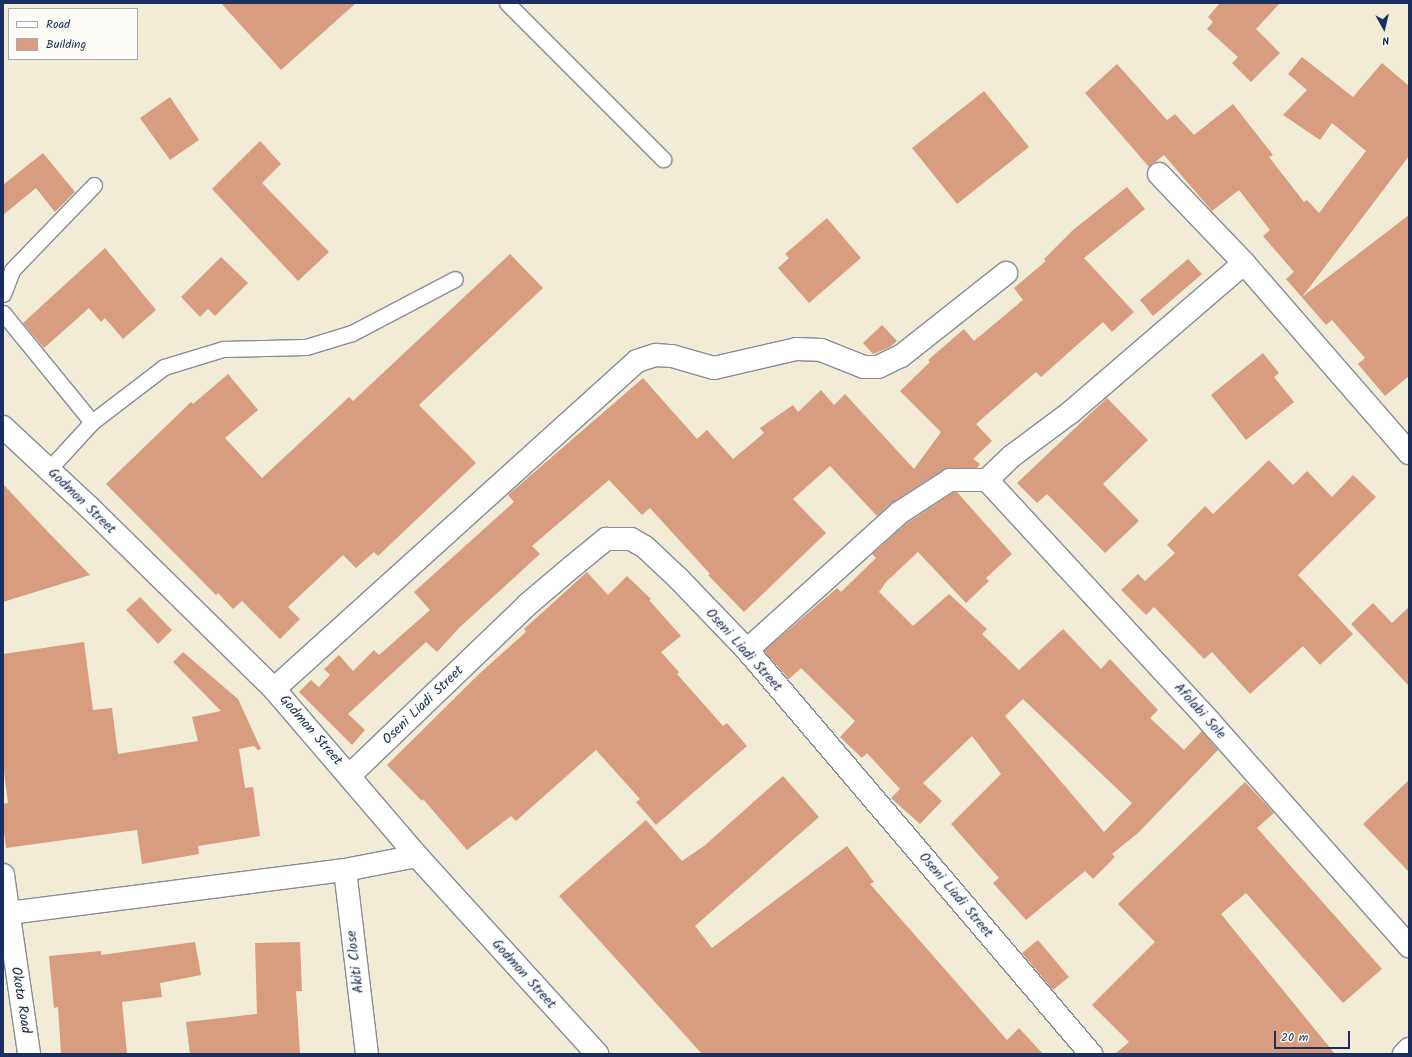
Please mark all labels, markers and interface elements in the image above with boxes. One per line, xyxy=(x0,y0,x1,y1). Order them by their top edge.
legend xyxy=(8,8,138,60)
north arrow xyxy=(1364,8,1404,48)
text: Road xyxy=(46,15,70,34)
text: N xyxy=(1381,30,1390,49)
text: Building xyxy=(46,35,86,54)
street label: Godmon Street xyxy=(45,464,119,538)
street label: Oseni Liadi Street xyxy=(702,605,786,695)
street label: Oseni Liadi Street xyxy=(379,662,467,748)
street label: Afolabi Sole xyxy=(1170,679,1230,743)
street label: Godmon Street xyxy=(276,691,346,769)
street label: Oseni Liadi Street xyxy=(915,849,997,941)
street label: Akiti Close xyxy=(343,930,367,994)
street label: Godmon Street xyxy=(488,936,560,1012)
street label: Okota Road xyxy=(7,966,35,1034)
scale bar xyxy=(1276,1023,1352,1049)
text: 20 m xyxy=(1281,1028,1308,1047)

